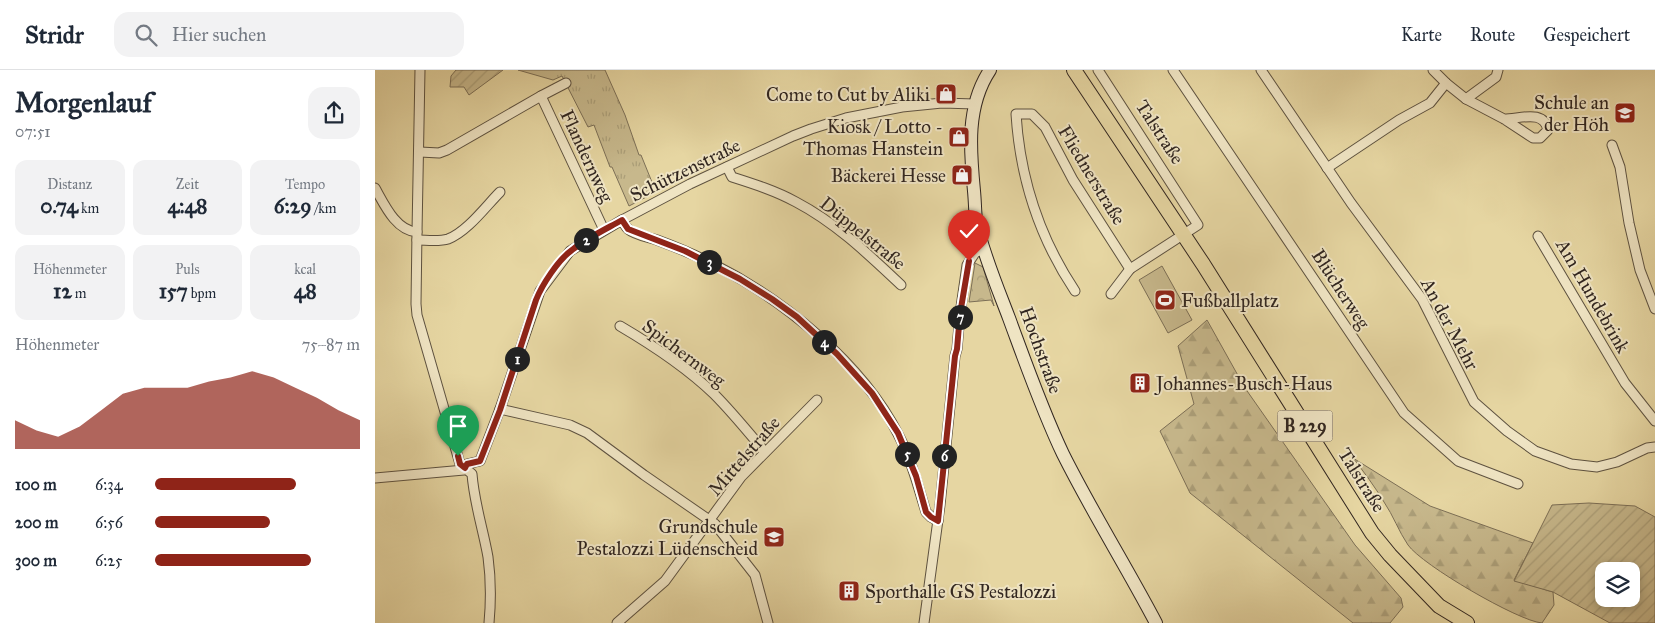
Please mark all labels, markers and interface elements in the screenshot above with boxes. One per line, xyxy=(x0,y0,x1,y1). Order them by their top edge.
search box xyxy=(114,12,464,57)
text: Stridr xyxy=(25,20,84,50)
icon: search xyxy=(132,21,160,49)
text: Hier suchen xyxy=(172,23,266,46)
text: Karte xyxy=(1401,24,1442,46)
text: Route xyxy=(1470,24,1515,46)
text: Gespeichert xyxy=(1543,24,1630,46)
shop icon: Come to Cut by Aliki xyxy=(934,82,958,106)
place label: Come to Cut by Aliki xyxy=(766,83,930,106)
text: Morgenlauf xyxy=(15,85,152,120)
button: share xyxy=(308,87,360,139)
place label: Schule an der Höh xyxy=(1534,91,1609,136)
street label: Talstraße xyxy=(1131,96,1189,168)
school or university icon: Schule an der Höh xyxy=(1613,101,1637,125)
street label: Flandernweg xyxy=(555,106,619,207)
place label: Kiosk / Lotto - Thomas Hanstein xyxy=(803,115,943,160)
street label: Fliednerstraße xyxy=(1053,121,1131,229)
text: 07:51 xyxy=(15,122,51,141)
shop icon: Kiosk / Lotto - Thomas Hanstein xyxy=(947,125,971,149)
street label: Schützenstraße xyxy=(626,133,744,207)
shop icon: Bäckerei Hesse xyxy=(950,163,974,187)
place label: Bäckerei Hesse xyxy=(831,164,946,187)
text: Distanz xyxy=(47,176,92,193)
text: Zeit xyxy=(176,176,199,193)
text: Tempo xyxy=(285,176,325,193)
street label: Düppelstraße xyxy=(815,191,911,275)
text: 0.74 xyxy=(40,193,78,219)
text: 4:48 xyxy=(168,193,207,219)
text: 6:29 xyxy=(274,193,311,219)
text: km xyxy=(78,200,99,217)
text: /km xyxy=(311,200,337,217)
pin xyxy=(948,210,990,261)
icon: check xyxy=(955,217,983,245)
pin: 2 xyxy=(573,228,599,252)
text: 2 xyxy=(583,232,590,249)
street label: Am Hundebrink xyxy=(1551,234,1635,357)
street label: Blücherweg xyxy=(1306,245,1375,334)
pin: 3 xyxy=(697,250,721,274)
text: 3 xyxy=(707,254,712,271)
text: Höhenmeter xyxy=(33,261,107,278)
text: Puls xyxy=(175,261,200,278)
text: kcal xyxy=(294,261,316,278)
street label: An der Mehr xyxy=(1416,273,1484,375)
text: 12 xyxy=(53,278,72,304)
text: 157 xyxy=(159,278,188,304)
text: 48 xyxy=(294,278,317,304)
text: m xyxy=(72,285,87,302)
text: bpm xyxy=(188,285,216,302)
sports icon: Fußballplatz xyxy=(1153,288,1177,312)
place label: Fußballplatz xyxy=(1181,289,1279,312)
street label: Hochstraße xyxy=(1015,303,1067,397)
pin: 7 xyxy=(947,304,973,330)
text: 7 xyxy=(957,309,964,326)
street label: Spichernweg xyxy=(637,314,730,393)
pin: 4 xyxy=(811,330,837,354)
text: 4 xyxy=(821,334,828,351)
text: Höhenmeter xyxy=(15,335,99,354)
text: 75–87 m xyxy=(302,335,360,354)
pin: 1 xyxy=(505,346,529,372)
text: 1 xyxy=(515,351,520,368)
building icon: Johannes-Busch-Haus xyxy=(1128,371,1152,395)
place label: Johannes-Busch-Haus xyxy=(1154,372,1332,396)
pin xyxy=(437,405,479,456)
street label: Mittelstraße xyxy=(703,411,785,500)
road number: B 229 xyxy=(1277,411,1333,442)
icon: arrive xyxy=(444,412,472,440)
pin: 5 xyxy=(895,442,919,466)
pin: 6 xyxy=(931,444,957,468)
street label: Talstraße xyxy=(1333,444,1391,517)
text: 5 xyxy=(904,446,911,463)
text: 6 xyxy=(941,448,948,465)
text: 100 m xyxy=(15,475,57,494)
text: 6:34 xyxy=(95,475,123,494)
text: 200 m xyxy=(15,513,58,532)
text: 6:56 xyxy=(95,513,123,532)
place label: Grundschule Pestalozzi Lüdenscheid xyxy=(576,515,758,560)
school or university icon: Grundschule Pestalozzi Lüdenscheid xyxy=(762,525,786,549)
text: 300 m xyxy=(15,551,57,570)
text: 6:25 xyxy=(95,551,122,570)
map controls xyxy=(1595,562,1640,607)
button: layers xyxy=(1595,562,1640,607)
building icon: Sporthalle GS Pestalozzi xyxy=(837,579,861,603)
place label: Sporthalle GS Pestalozzi xyxy=(865,580,1056,603)

